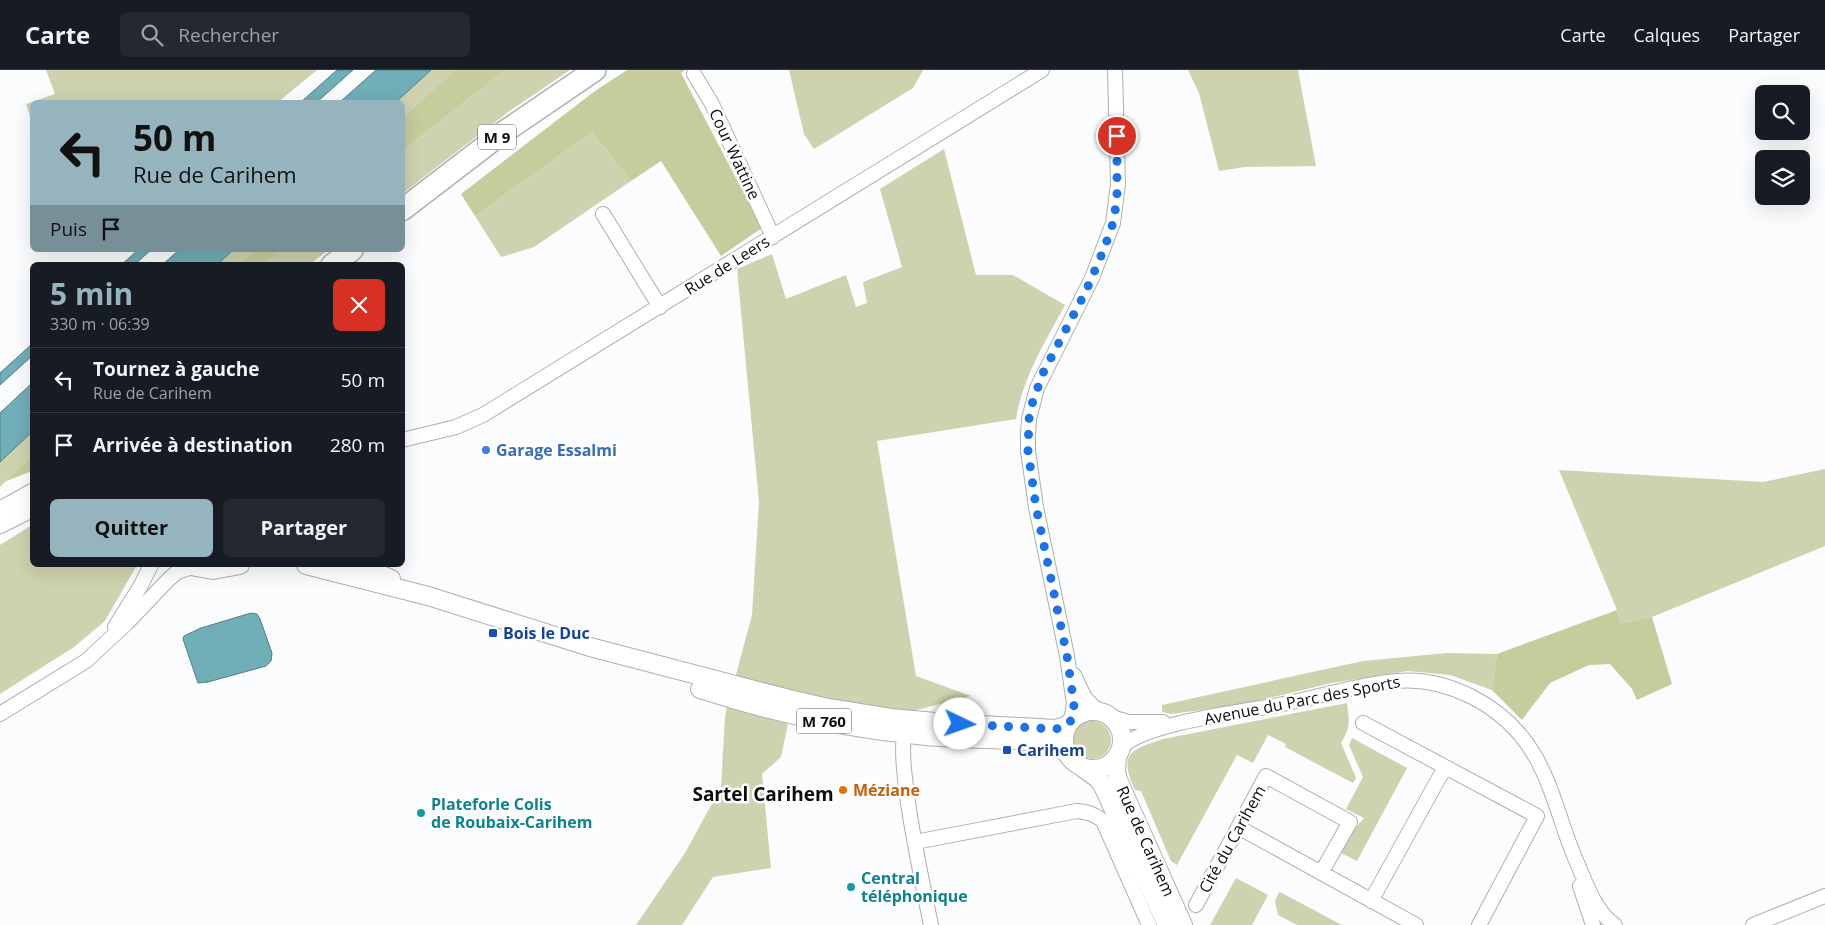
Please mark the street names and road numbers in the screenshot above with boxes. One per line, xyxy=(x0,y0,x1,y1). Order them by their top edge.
street label: Cour Wattine xyxy=(704,105,766,203)
road number: M 9 xyxy=(478,124,516,150)
street label: Rue de Leers xyxy=(680,230,774,300)
street label: Avenue du Parc des Sports xyxy=(1202,670,1402,730)
road number: M 760 xyxy=(796,708,852,734)
street label: Cité du Carihem xyxy=(1193,781,1271,897)
street label: Rue de Carihem xyxy=(1112,782,1180,900)

